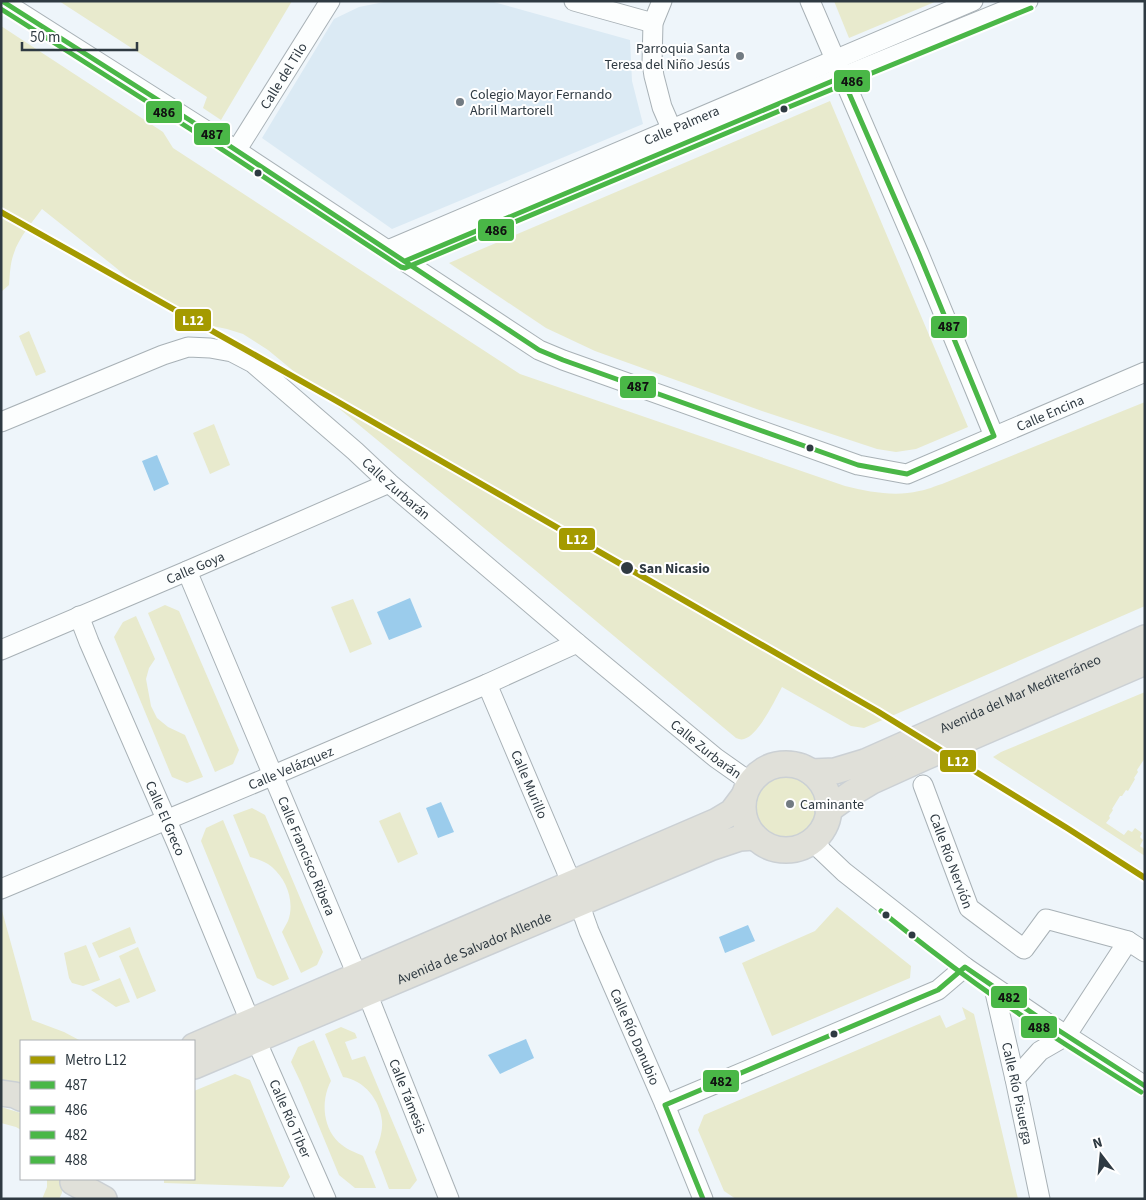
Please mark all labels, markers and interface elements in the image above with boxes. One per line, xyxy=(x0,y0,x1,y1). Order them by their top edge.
scale bar xyxy=(22,20,138,52)
text: 50 m xyxy=(30,27,60,48)
street label: Calle del Tilo xyxy=(256,39,313,113)
place label: Parroquia Santa Teresa del Niño Jesús xyxy=(604,39,730,75)
marker: Parroquia Santa Teresa del Niño Jesús xyxy=(734,50,746,62)
line badge: 486 xyxy=(833,69,871,93)
text: 486 xyxy=(841,72,863,92)
place label: Colegio Mayor Fernando Abril Martorell xyxy=(470,85,612,121)
marker: Colegio Mayor Fernando Abril Martorell xyxy=(454,96,466,108)
line badge: 486 xyxy=(145,100,183,124)
street label: Calle Palmera xyxy=(641,101,723,151)
text: 486 xyxy=(153,103,175,123)
unlabelled marker xyxy=(779,104,789,114)
line badge: 487 xyxy=(193,122,231,146)
text: 487 xyxy=(201,125,223,145)
unlabelled marker xyxy=(253,168,263,178)
line badge: 486 xyxy=(477,218,515,242)
text: 486 xyxy=(485,221,507,241)
line badge: L12 xyxy=(174,308,212,332)
text: L12 xyxy=(182,311,204,331)
line badge: 487 xyxy=(930,315,968,339)
text: 487 xyxy=(938,317,960,337)
line badge: 487 xyxy=(619,375,657,399)
text: 487 xyxy=(627,377,649,397)
street label: Calle Encina xyxy=(1014,390,1087,437)
unlabelled marker xyxy=(805,443,815,453)
street label: Calle Zurbarán xyxy=(357,453,434,525)
line badge: L12 xyxy=(558,527,596,551)
text: L12 xyxy=(566,530,588,550)
street label: Calle Goya xyxy=(163,547,228,590)
place label: San Nicasio xyxy=(639,559,710,579)
marker: San Nicasio xyxy=(619,560,635,576)
street label: Avenida del Mar Mediterráneo xyxy=(937,650,1104,739)
street label: Calle Zurbarán xyxy=(666,715,745,784)
street label: Calle Velázquez xyxy=(245,742,337,796)
street label: Calle Murillo xyxy=(505,747,552,822)
line badge: L12 xyxy=(939,749,977,773)
text: L12 xyxy=(947,752,969,772)
street label: Calle El Greco xyxy=(140,778,190,859)
street label: Calle Francisco Ribera xyxy=(272,793,340,919)
place label: Caminante xyxy=(800,795,864,815)
marker: Caminante xyxy=(784,798,796,810)
street label: Calle Río Nervión xyxy=(924,811,977,912)
street label: Avenida de Salvador Allende xyxy=(394,907,555,990)
unlabelled marker xyxy=(881,910,891,920)
unlabelled marker xyxy=(907,930,917,940)
line badge: 482 xyxy=(990,985,1028,1009)
street label: Calle Río Danubio xyxy=(604,986,664,1089)
text: 482 xyxy=(998,988,1020,1008)
line badge: 488 xyxy=(1020,1015,1058,1039)
text: 488 xyxy=(1028,1018,1050,1038)
unlabelled marker xyxy=(829,1029,839,1039)
legend xyxy=(20,1040,195,1180)
street label: Calle Río Pisuerga xyxy=(996,1040,1037,1147)
text: Metro L12 xyxy=(65,1050,127,1071)
street label: Calle Támesis xyxy=(383,1056,431,1137)
line badge: 482 xyxy=(702,1069,740,1093)
text: 482 xyxy=(710,1072,732,1092)
text: 487 xyxy=(65,1075,87,1096)
street label: Calle Río Tiber xyxy=(264,1076,316,1162)
text: 486 xyxy=(65,1100,87,1121)
text: 482 xyxy=(65,1125,87,1146)
north arrow xyxy=(1076,1130,1126,1180)
text: N xyxy=(1090,1133,1105,1154)
text: 488 xyxy=(65,1150,87,1171)

